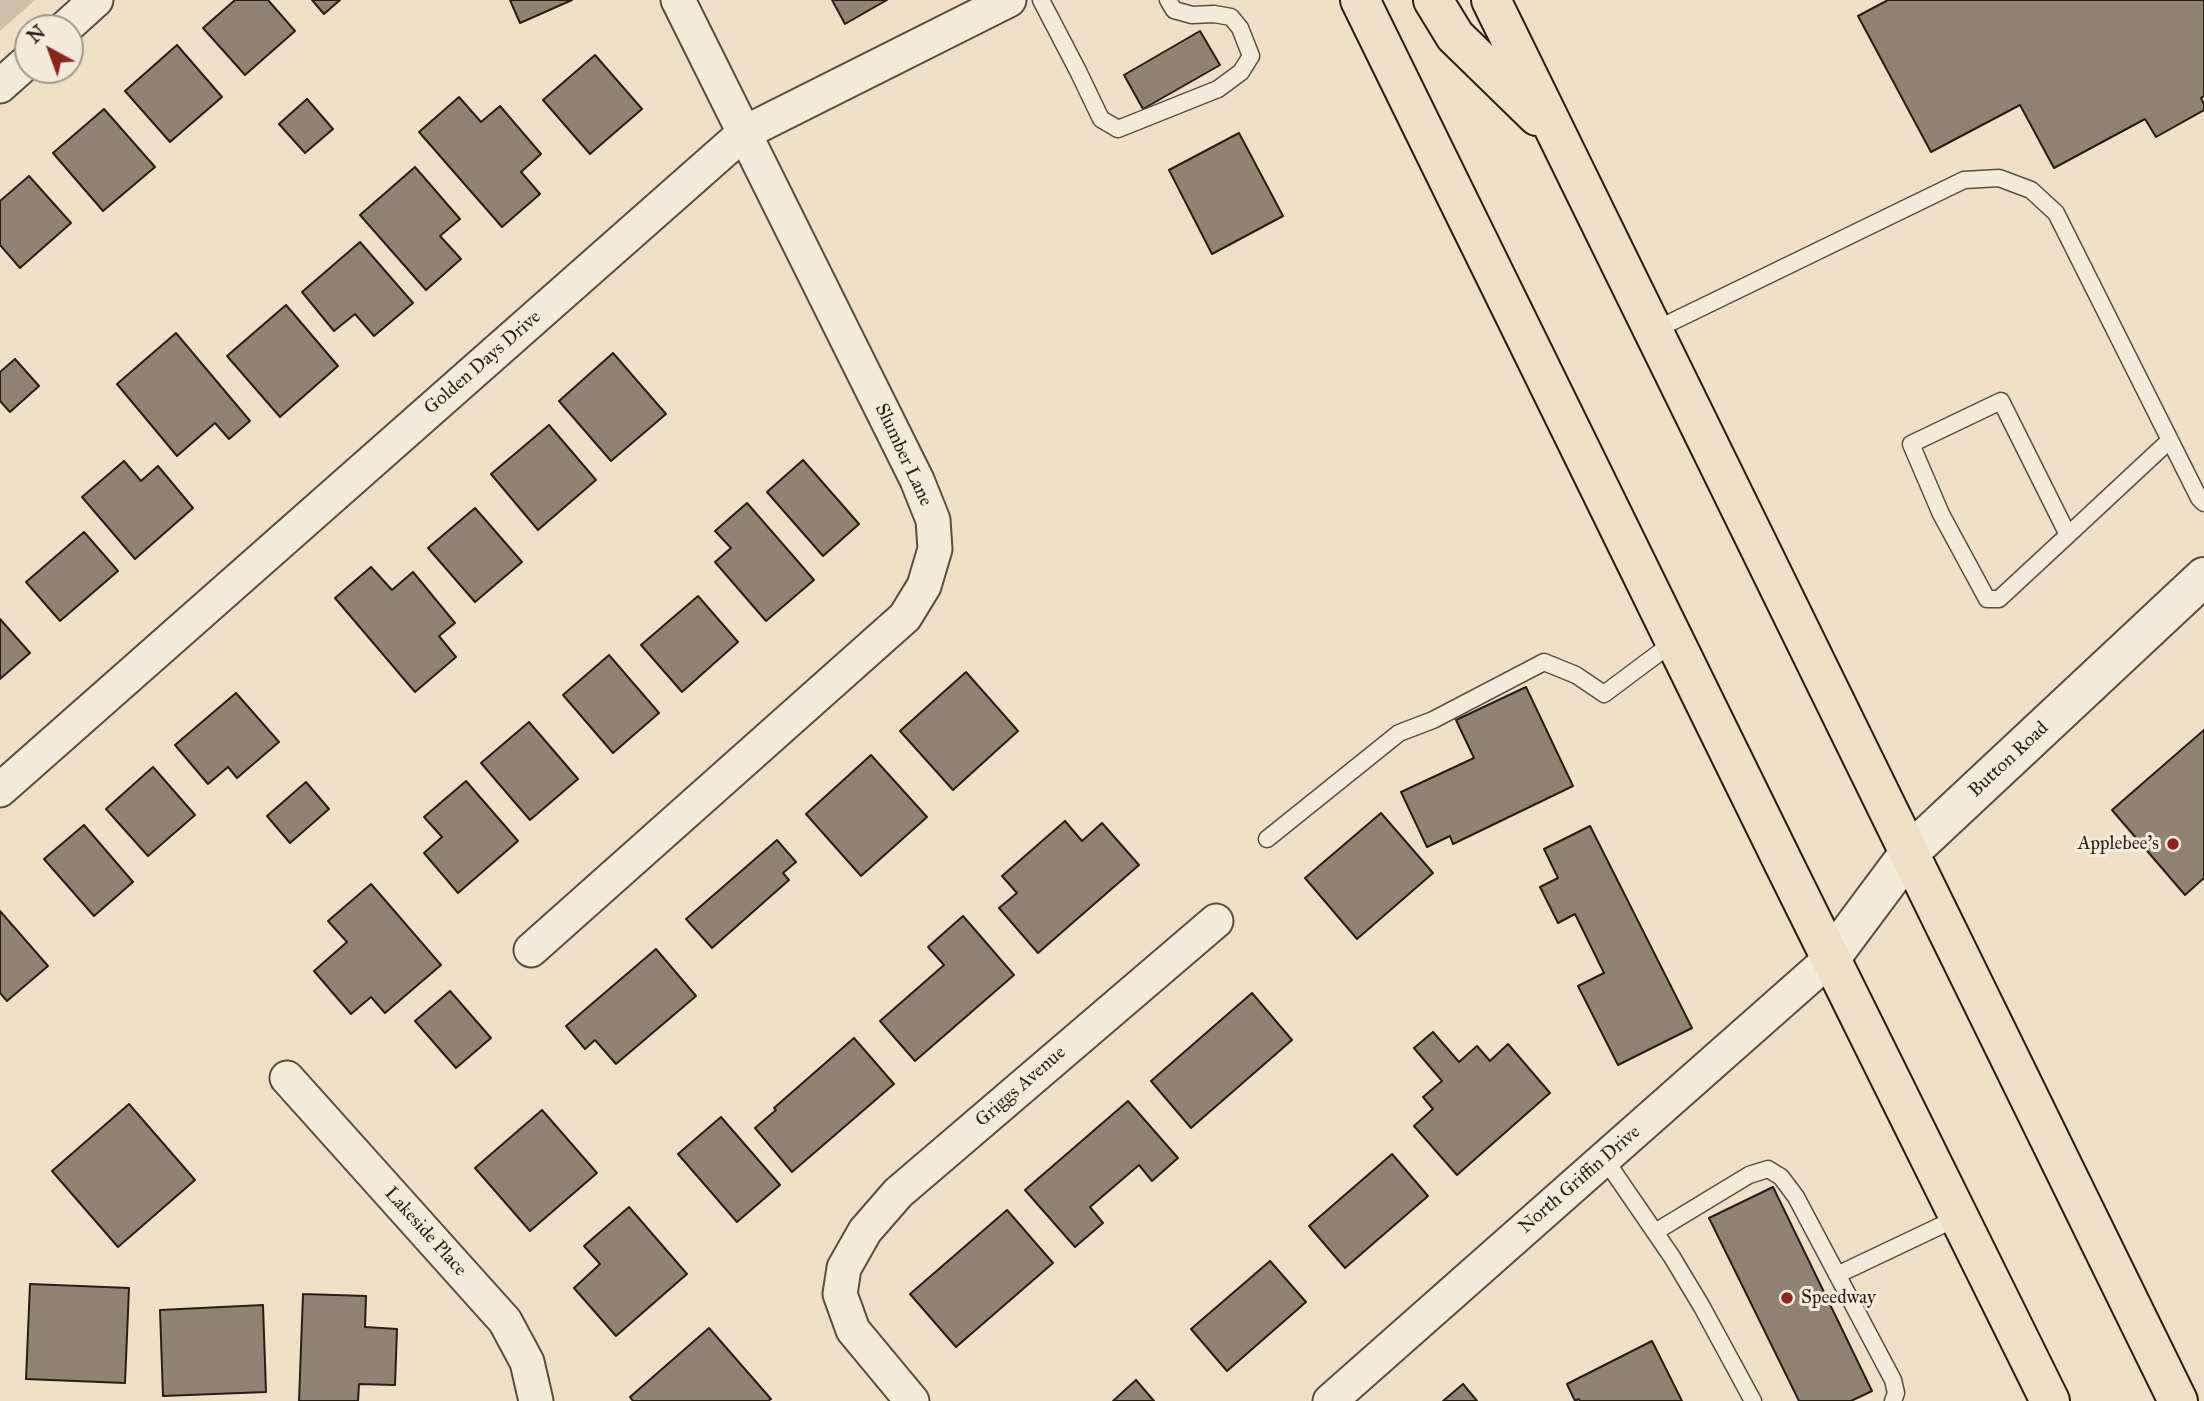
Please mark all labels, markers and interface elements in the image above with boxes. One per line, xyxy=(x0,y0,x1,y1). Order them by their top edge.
north arrow xyxy=(14,14,84,84)
text: N xyxy=(23,20,50,48)
street label: Golden Days Drive xyxy=(420,306,546,420)
street label: Slumber Lane xyxy=(869,400,937,510)
street label: Button Road xyxy=(1964,717,2054,803)
place label: Applebee's xyxy=(2078,833,2159,855)
marker: Applebee's xyxy=(2165,836,2181,852)
street label: Griggs Avenue xyxy=(971,1042,1071,1132)
street label: North Griffin Drive xyxy=(1515,1121,1645,1239)
street label: Lakeside Place xyxy=(379,1183,471,1281)
place label: Speedway xyxy=(1801,1287,1876,1309)
marker: Speedway xyxy=(1779,1290,1795,1306)

